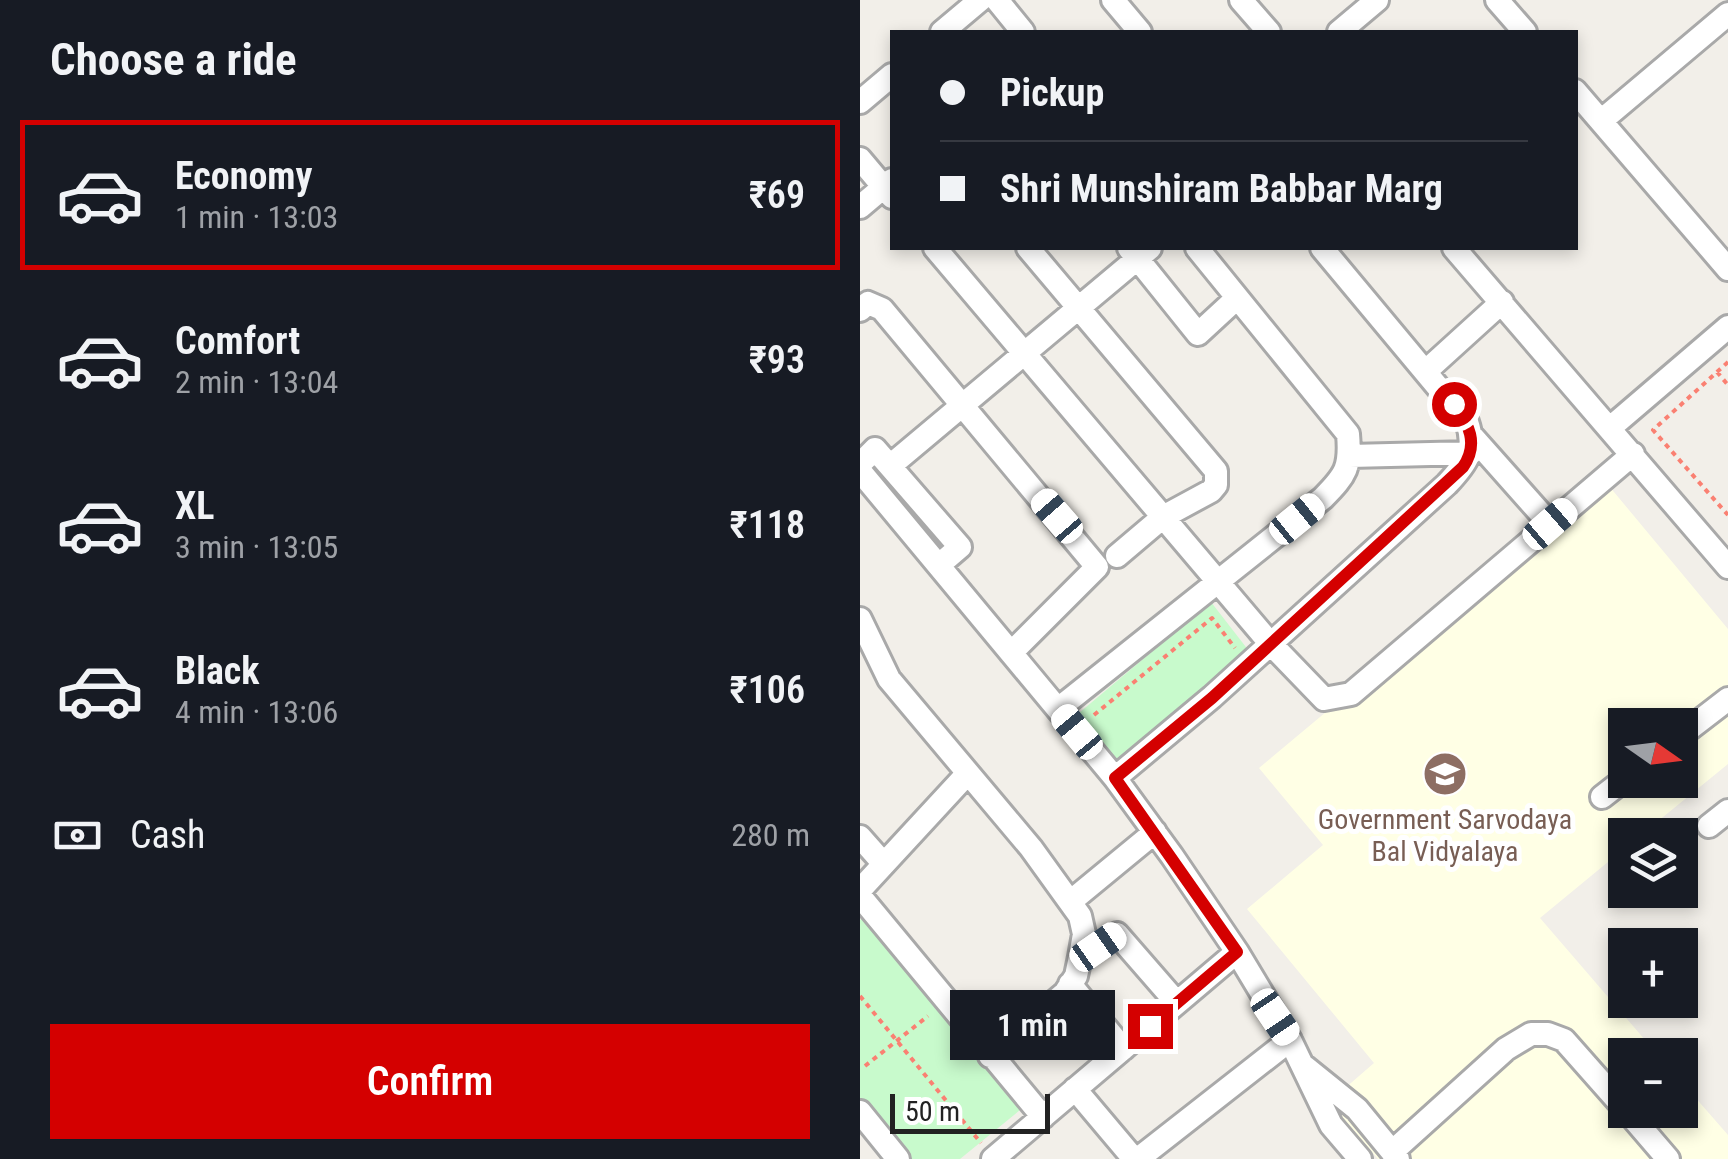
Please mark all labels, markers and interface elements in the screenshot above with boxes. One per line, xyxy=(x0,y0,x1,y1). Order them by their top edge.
text: Choose a ride xyxy=(50,33,297,86)
text: Pickup xyxy=(1000,71,1104,115)
icon: car xyxy=(55,150,145,240)
text: Economy xyxy=(175,154,312,198)
text: Shri Munshiram Babbar Marg xyxy=(1000,167,1443,211)
text: ₹69 xyxy=(749,173,805,217)
text: 1 min · 13:03 xyxy=(175,198,338,236)
icon: car xyxy=(55,315,145,405)
text: Comfort xyxy=(175,319,300,363)
text: ₹93 xyxy=(749,338,805,382)
text: 2 min · 13:04 xyxy=(175,363,338,401)
route start xyxy=(1432,382,1477,427)
icon: car xyxy=(55,480,145,570)
text: XL xyxy=(175,484,214,528)
car xyxy=(1026,484,1088,548)
car xyxy=(1264,488,1330,550)
car xyxy=(1518,493,1582,555)
text: ₹118 xyxy=(730,503,805,547)
text: 3 min · 13:05 xyxy=(175,528,338,566)
icon: car xyxy=(55,645,145,735)
text: Black xyxy=(175,649,259,693)
text: ₹106 xyxy=(730,668,805,712)
text: 4 min · 13:06 xyxy=(175,693,338,731)
car xyxy=(1046,699,1108,765)
north arrow xyxy=(1608,708,1698,798)
map controls xyxy=(1608,708,1698,1128)
school or university icon: Government Sarvodaya Bal Vidyalaya xyxy=(1422,751,1468,797)
place label: Government Sarvodaya Bal Vidyalaya xyxy=(1318,803,1572,868)
icon: cash xyxy=(50,808,105,863)
text: Cash xyxy=(130,813,205,857)
text: 280 m xyxy=(731,816,810,854)
button: layers xyxy=(1608,818,1698,908)
car xyxy=(1065,918,1131,976)
button: + xyxy=(1608,928,1698,1018)
car xyxy=(1246,984,1304,1050)
callout: 1 min xyxy=(950,991,1115,1061)
route end xyxy=(1128,1004,1173,1049)
text: 1 min xyxy=(997,1006,1068,1044)
button: Confirm xyxy=(50,1024,810,1139)
button: − xyxy=(1608,1038,1698,1128)
scale bar xyxy=(890,1089,1050,1134)
text: 50 m xyxy=(905,1095,960,1128)

